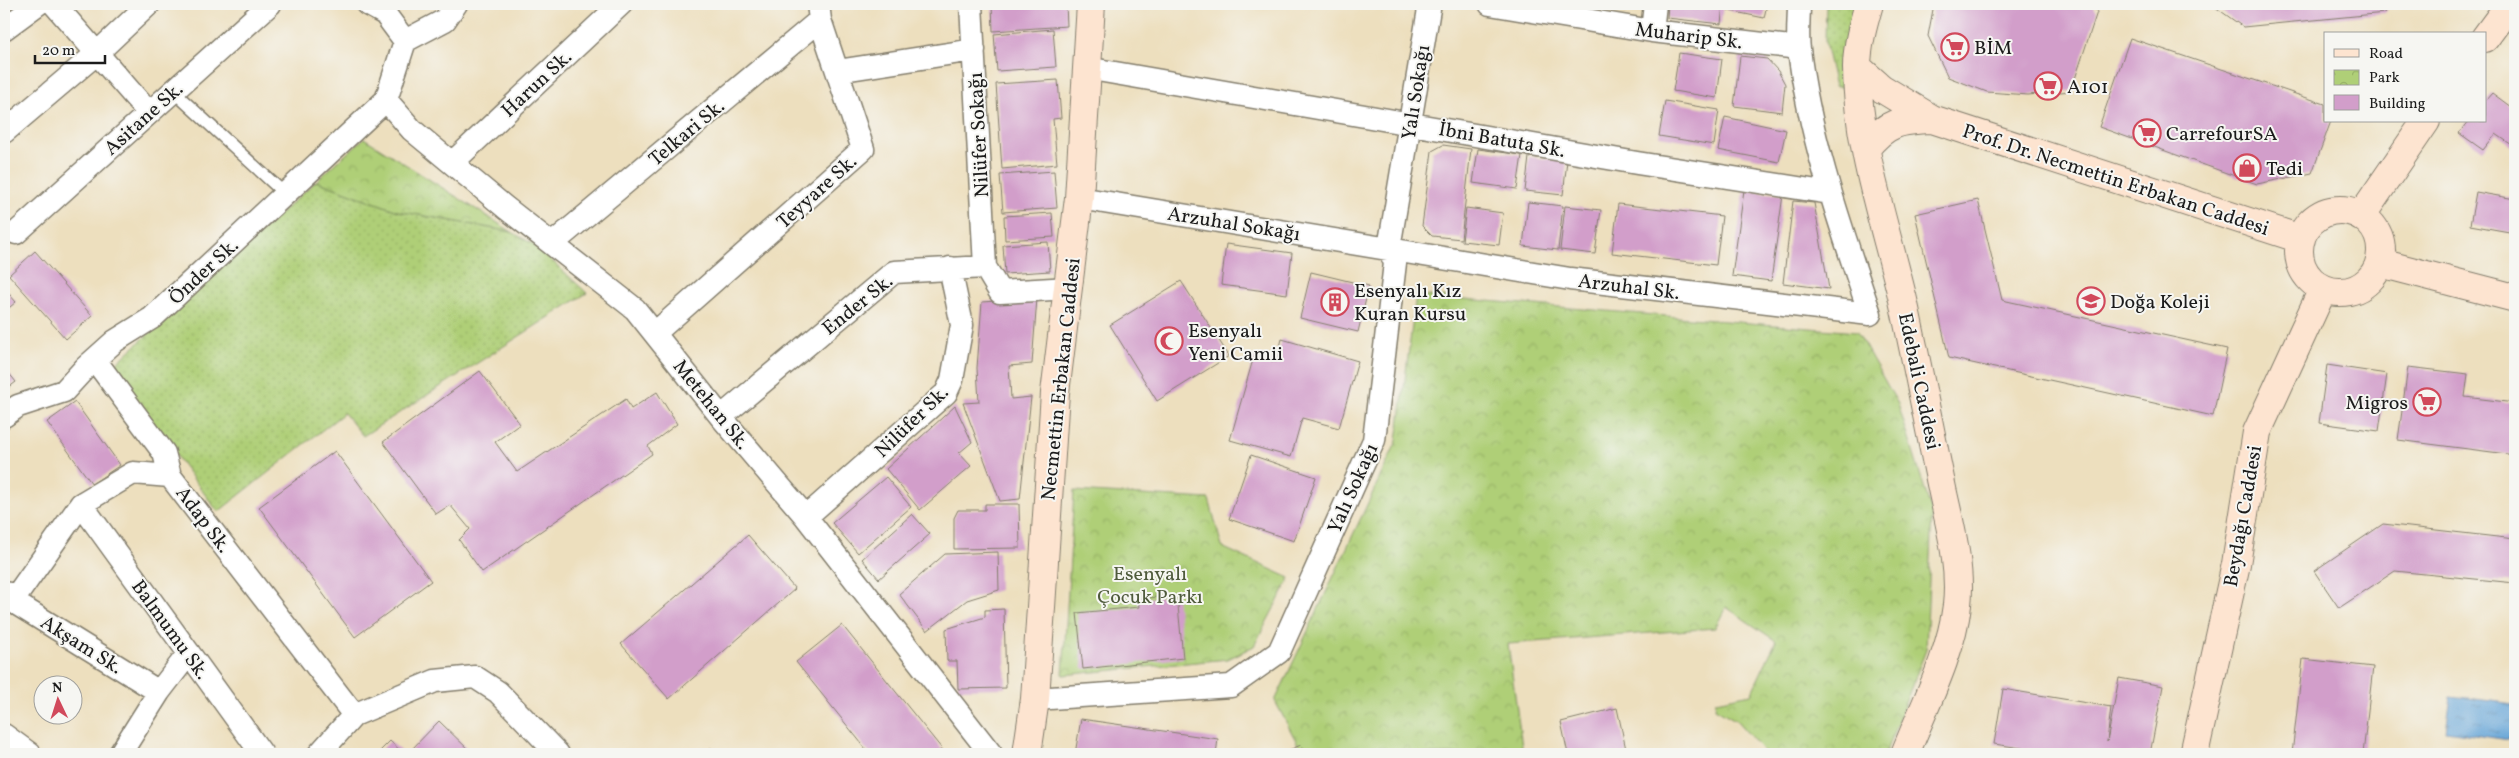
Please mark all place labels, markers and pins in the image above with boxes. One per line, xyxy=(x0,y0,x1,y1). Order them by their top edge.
supermarket icon: BİM xyxy=(1940,32,1970,62)
place label: BİM xyxy=(1974,35,2012,63)
supermarket icon: A101 xyxy=(2033,71,2063,101)
place label: A101 xyxy=(2067,74,2109,102)
supermarket icon: CarrefourSA xyxy=(2132,118,2162,148)
place label: CarrefourSA xyxy=(2166,121,2278,149)
shop icon: Tedi xyxy=(2232,153,2262,183)
place label: Tedi xyxy=(2266,156,2303,184)
place label: Esenyalı Kız Kuran Kursu xyxy=(1354,278,1466,329)
school or university icon: Doğa Koleji xyxy=(2076,286,2106,316)
building icon: Esenyalı Kız Kuran Kursu xyxy=(1320,287,1350,317)
place label: Doğa Koleji xyxy=(2110,289,2210,317)
place label: Esenyalı Yeni Camii xyxy=(1188,318,1283,369)
mosque icon: Esenyalı Yeni Camii xyxy=(1154,326,1184,356)
supermarket icon: Migros xyxy=(2412,387,2442,417)
place label: Migros xyxy=(2346,390,2408,418)

